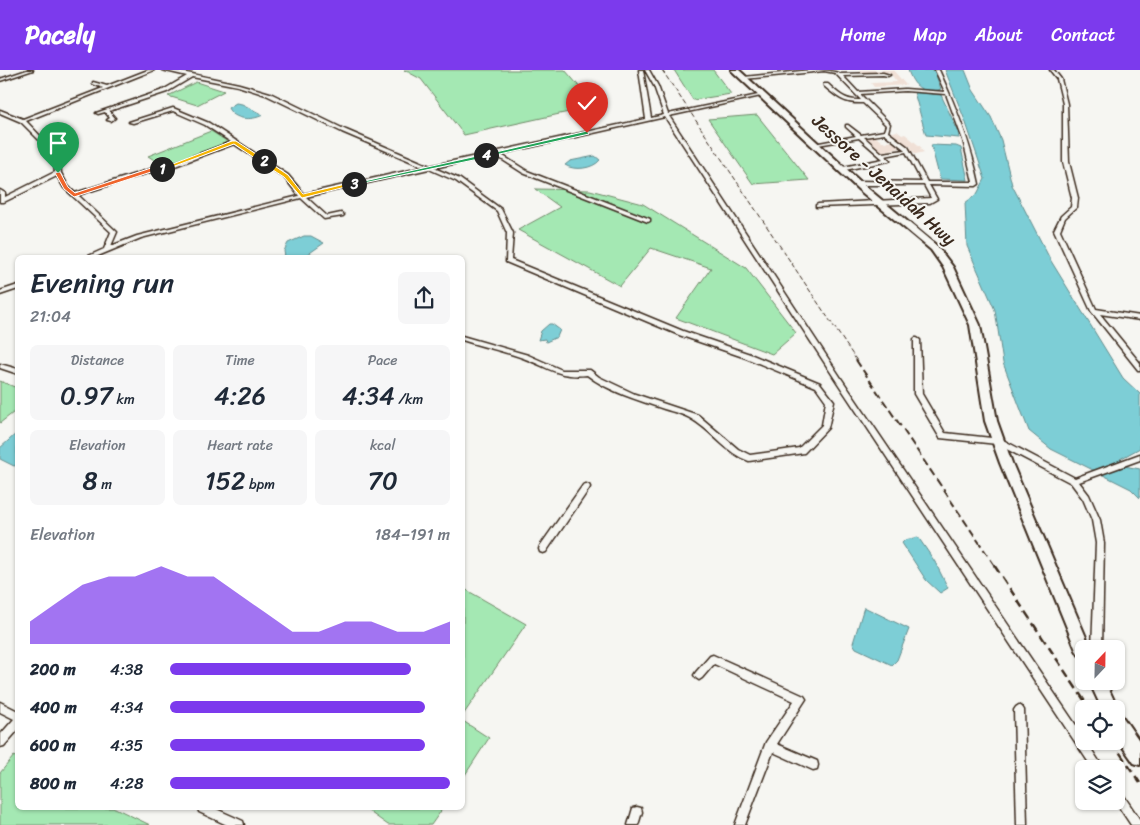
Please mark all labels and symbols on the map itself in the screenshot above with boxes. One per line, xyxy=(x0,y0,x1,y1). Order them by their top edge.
pin xyxy=(566,82,608,133)
street label: Jessore - Jenaidah Hwy xyxy=(804,105,964,254)
pin xyxy=(37,122,79,173)
pin: 4 xyxy=(474,142,498,168)
pin: 2 xyxy=(252,148,276,174)
pin: 1 xyxy=(150,156,174,182)
pin: 3 xyxy=(342,172,366,196)
north arrow xyxy=(1075,640,1125,690)

